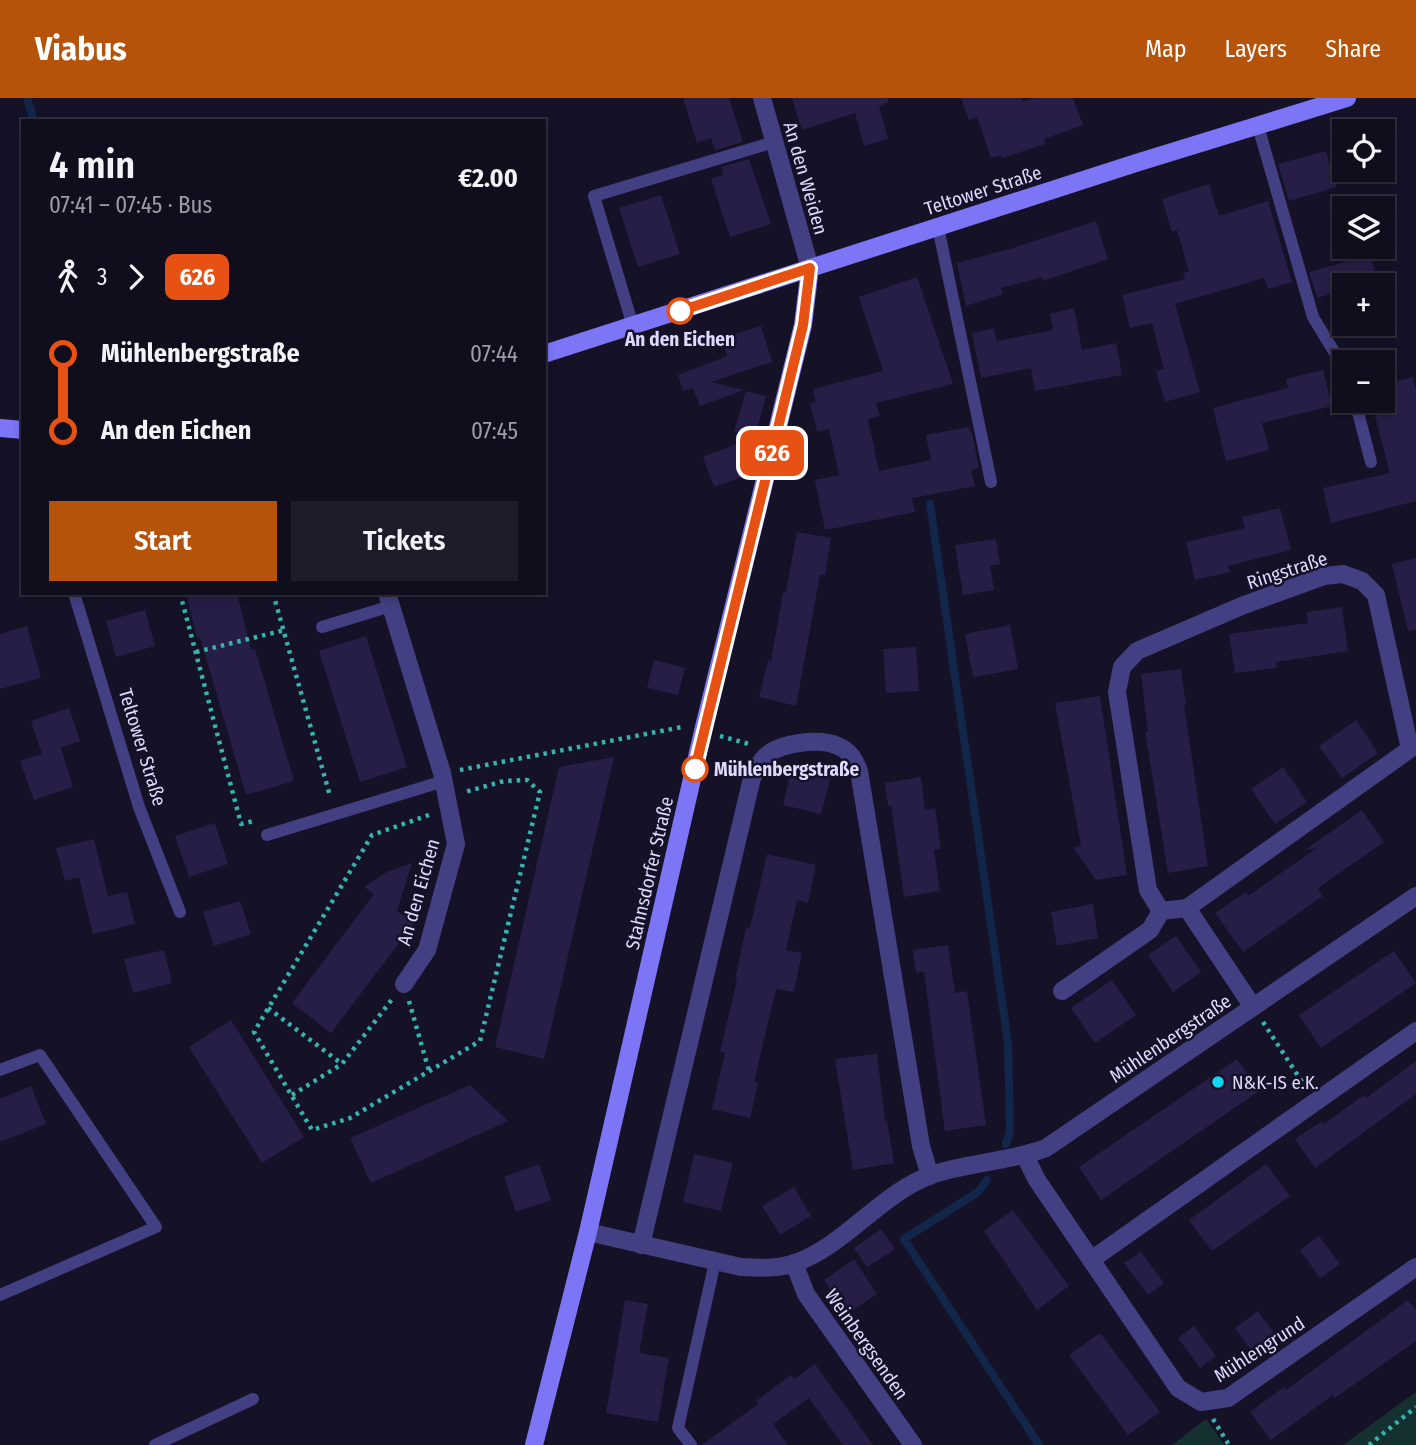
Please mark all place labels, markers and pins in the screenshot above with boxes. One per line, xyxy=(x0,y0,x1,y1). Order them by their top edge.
marker: An den Eichen xyxy=(667,298,693,324)
place label: An den Eichen xyxy=(624,328,735,351)
marker: Mühlenbergstraße xyxy=(682,756,708,782)
place label: Mühlenbergstraße xyxy=(714,758,860,781)
place label: N&K-IS e.K. xyxy=(1232,1071,1319,1094)
marker: N&K-IS e.K. xyxy=(1210,1074,1226,1090)

